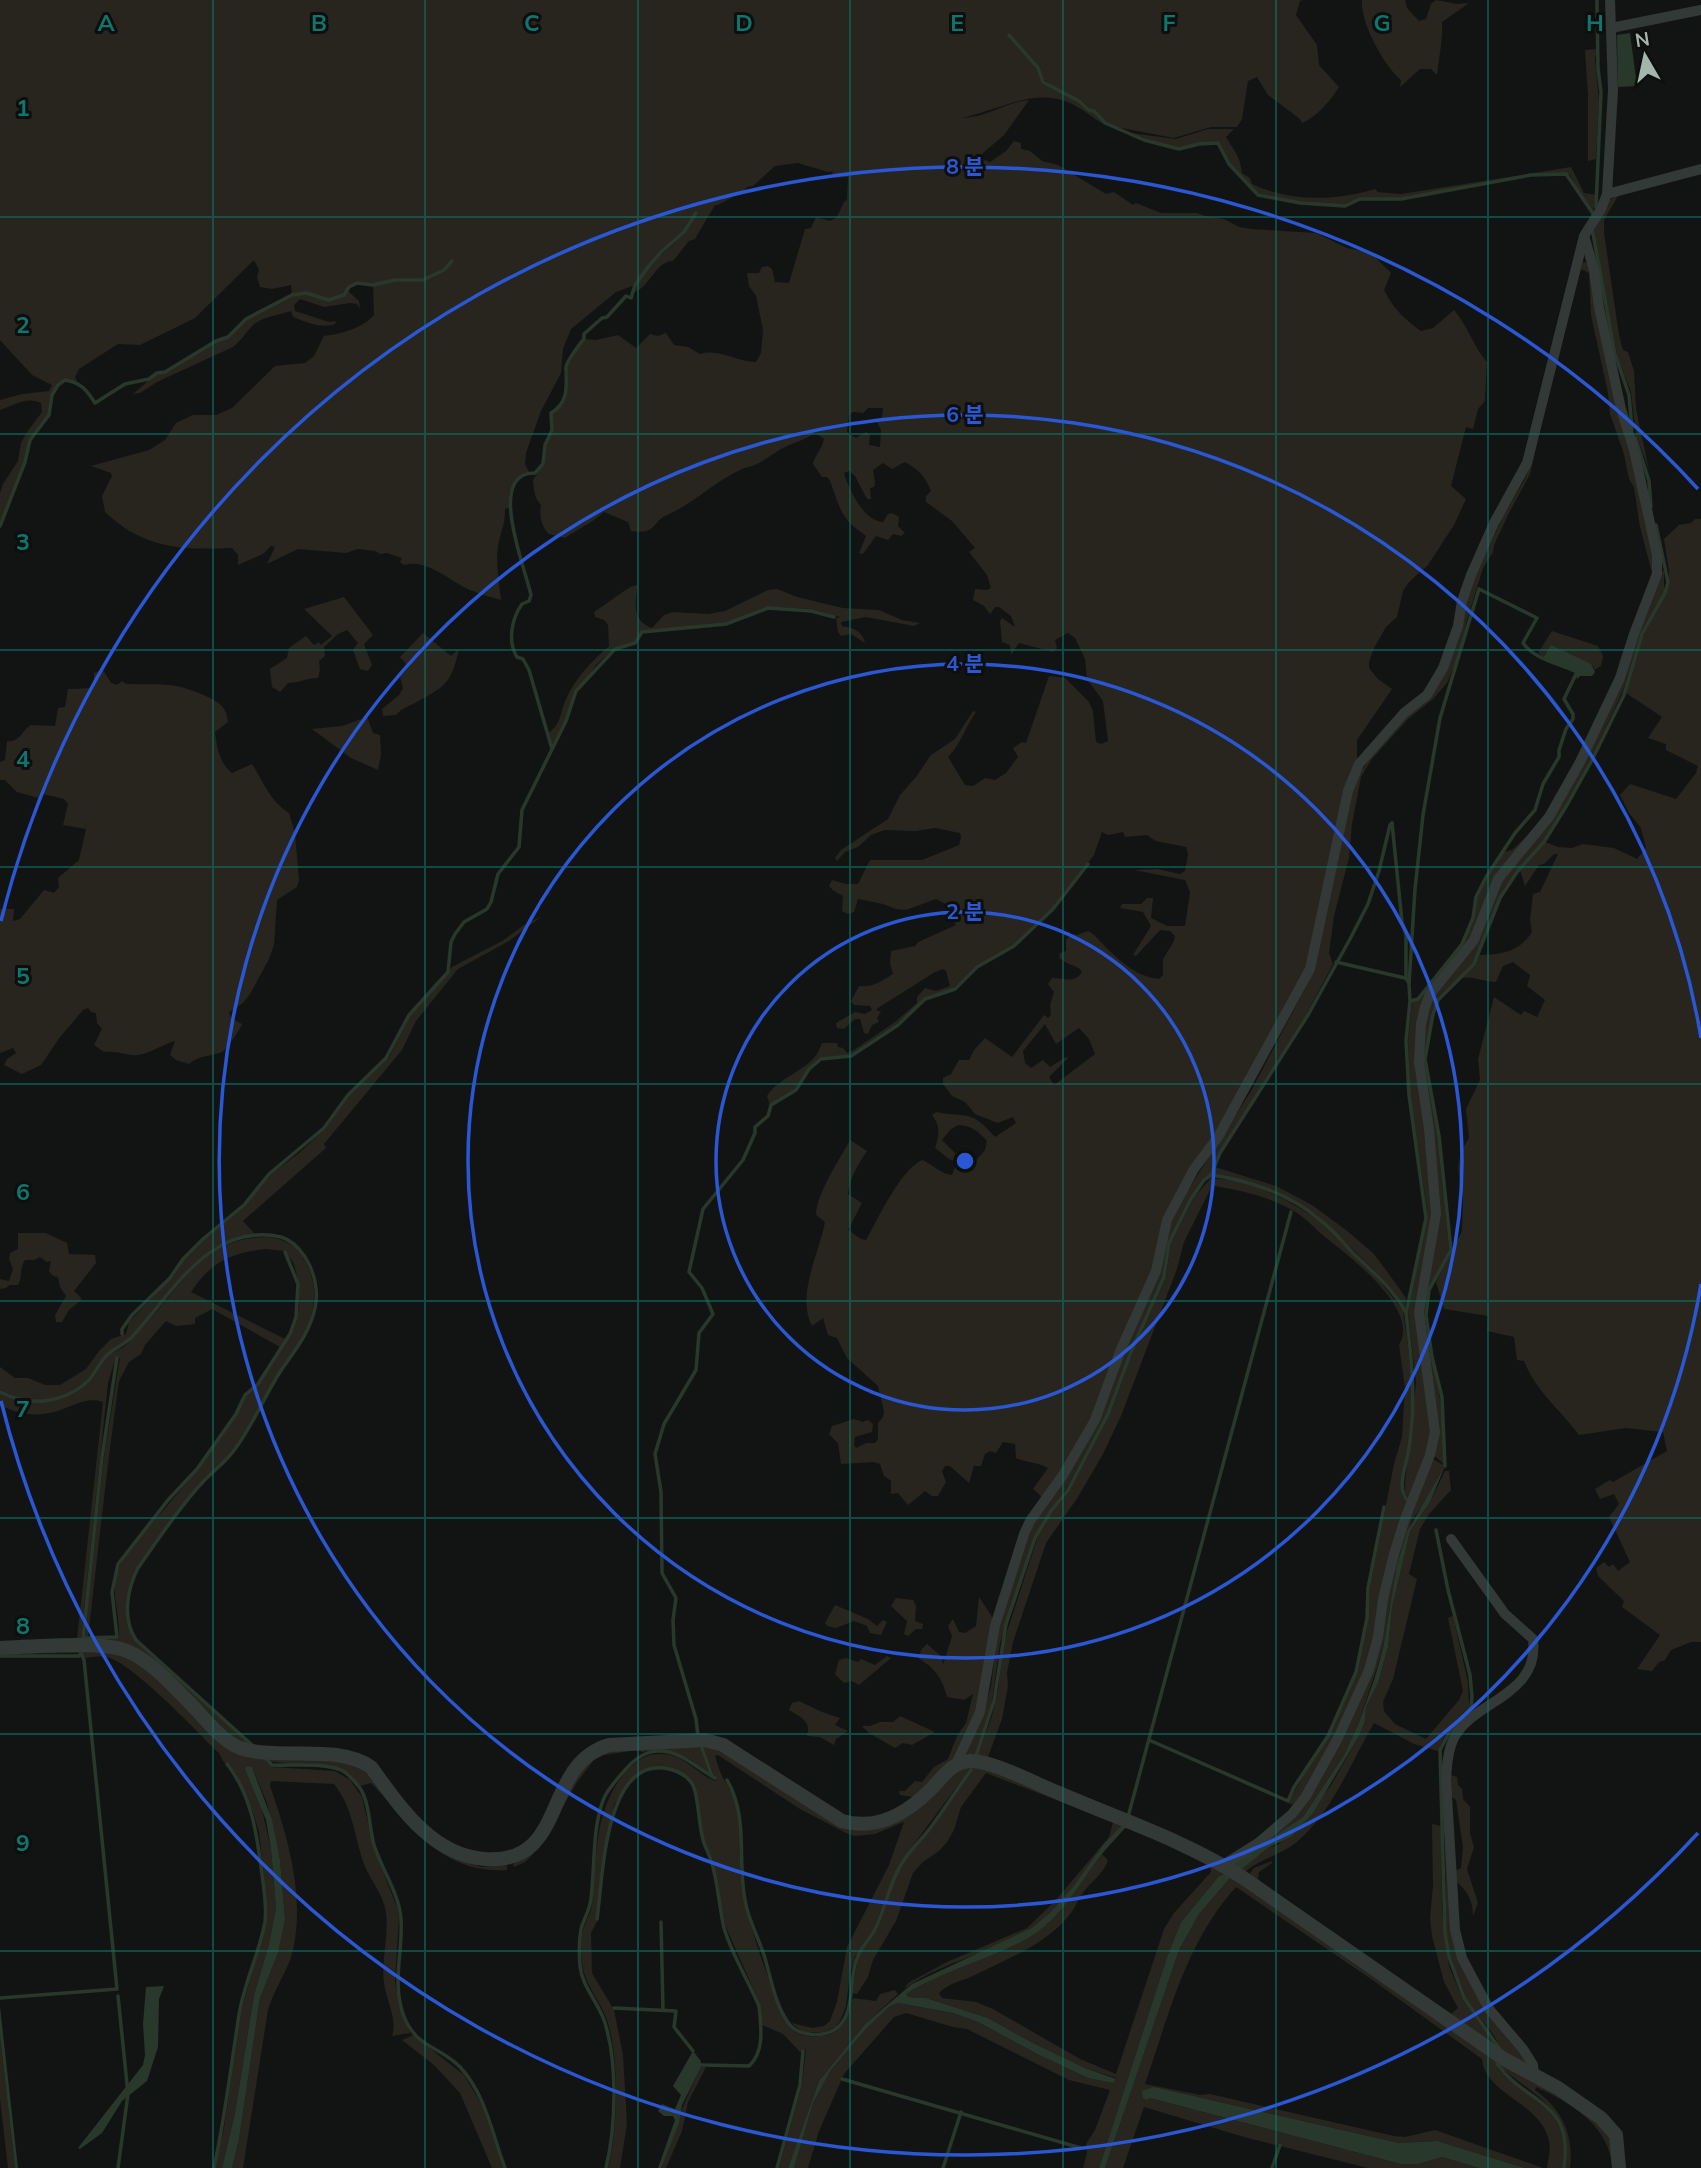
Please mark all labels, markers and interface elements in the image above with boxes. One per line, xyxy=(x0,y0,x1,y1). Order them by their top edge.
text: A xyxy=(97,8,115,37)
text: B xyxy=(311,8,327,37)
text: C xyxy=(524,8,540,37)
text: D xyxy=(735,8,753,37)
text: E xyxy=(950,8,964,37)
text: F xyxy=(1162,8,1176,37)
text: G xyxy=(1373,8,1391,37)
text: H xyxy=(1586,8,1604,37)
north arrow xyxy=(1610,21,1680,91)
text: N xyxy=(1633,26,1651,52)
text: 1 xyxy=(16,93,30,122)
text: 8 분 xyxy=(946,153,984,179)
text: 2 xyxy=(16,310,30,339)
text: 6 분 xyxy=(946,401,984,427)
text: 3 xyxy=(16,527,30,556)
text: 4 분 xyxy=(946,650,984,676)
text: 4 xyxy=(16,744,30,773)
text: 2 분 xyxy=(946,898,984,924)
text: 5 xyxy=(16,961,30,990)
centre of rings xyxy=(953,1149,977,1173)
text: 6 xyxy=(16,1177,30,1206)
text: 7 xyxy=(16,1394,30,1423)
text: 8 xyxy=(16,1611,30,1640)
text: 9 xyxy=(16,1828,30,1857)

